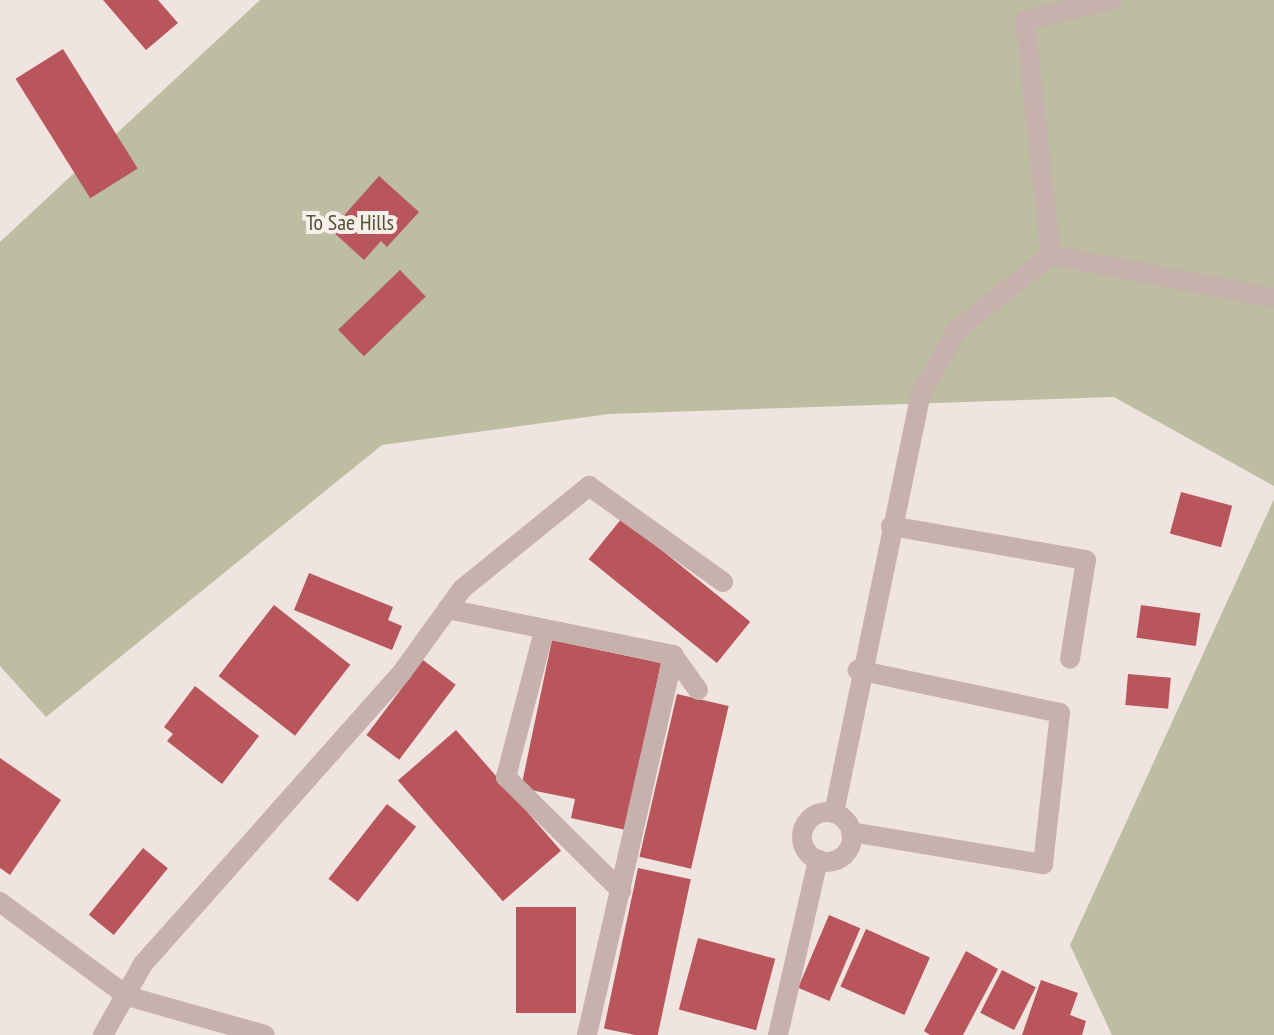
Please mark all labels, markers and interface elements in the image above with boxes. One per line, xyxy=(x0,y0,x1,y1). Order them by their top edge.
park label: To Sae Hills xyxy=(306,210,394,236)

